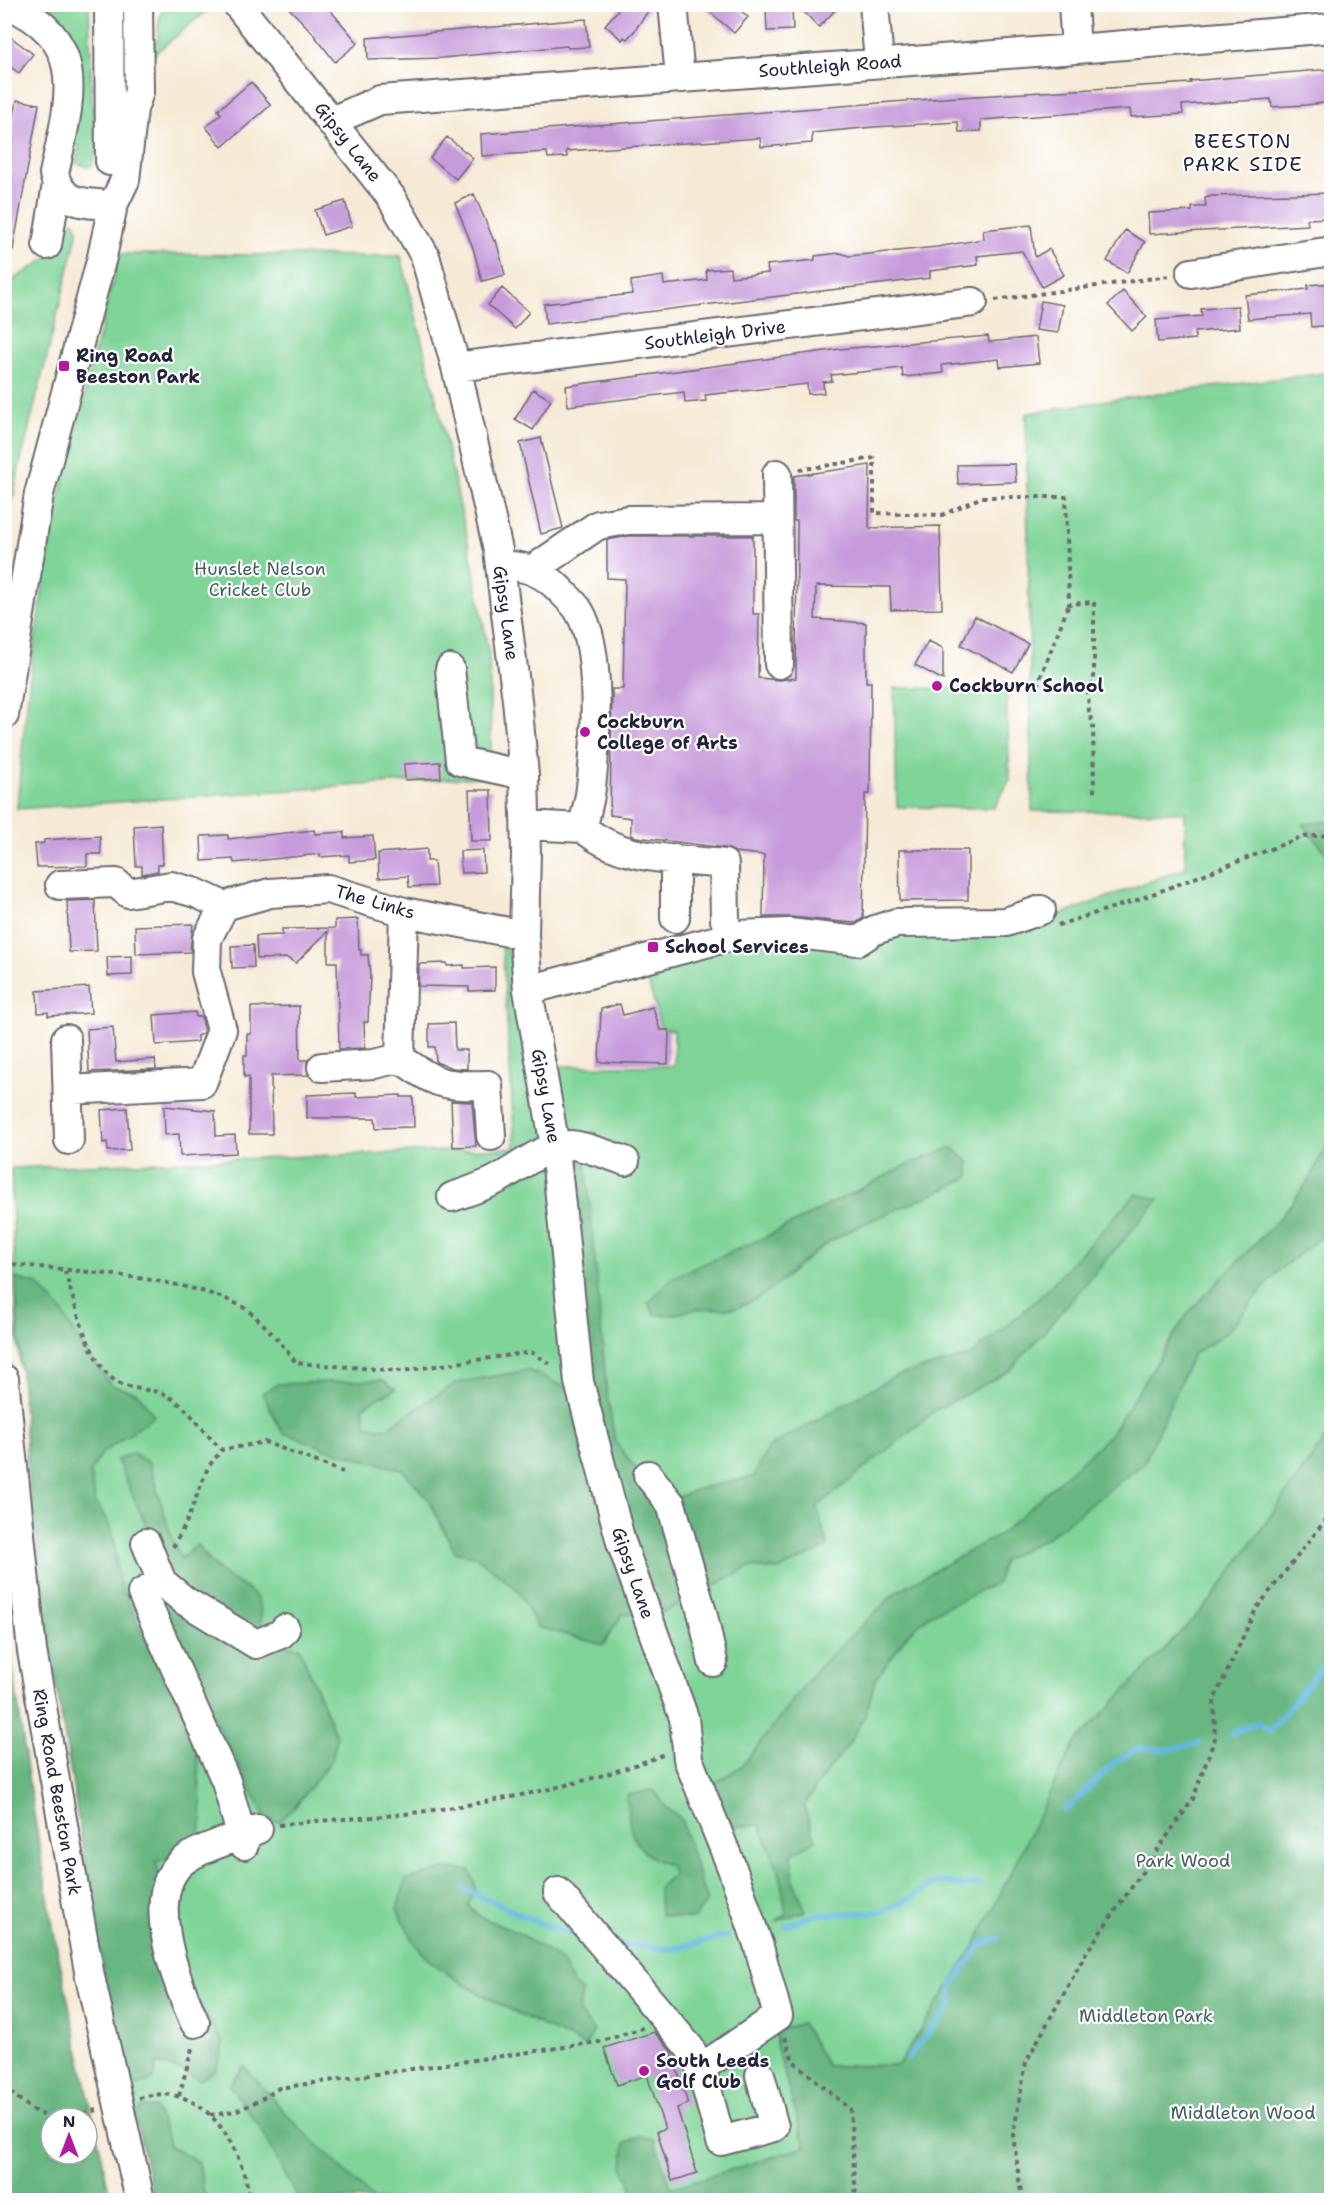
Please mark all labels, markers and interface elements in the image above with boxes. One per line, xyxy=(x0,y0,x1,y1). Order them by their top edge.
street label: Southleigh Road xyxy=(758,49,902,83)
street label: Gipsy Lane xyxy=(309,97,387,187)
district label: BEESTON PARK SIDE xyxy=(1183,128,1303,177)
street label: Southleigh Drive xyxy=(643,314,787,356)
place label: Ring Road Beeston Park xyxy=(76,344,200,389)
marker: Ring Road Beeston Park xyxy=(57,359,71,373)
park label: Hunslet Nelson Cricket Club xyxy=(194,557,326,602)
street label: Gipsy Lane xyxy=(487,564,525,662)
place label: Cockburn School xyxy=(949,674,1104,698)
marker: Cockburn School xyxy=(930,679,944,693)
place label: Cockburn College of Arts xyxy=(597,710,738,755)
marker: Cockburn College of Arts xyxy=(578,725,592,739)
street label: The Links xyxy=(332,879,418,925)
place label: School Services xyxy=(665,935,809,959)
marker: School Services xyxy=(646,940,660,954)
street label: Gipsy Lane xyxy=(526,1047,566,1145)
street label: Gipsy Lane xyxy=(606,1524,660,1622)
street label: Ring Road Beeston Park xyxy=(27,1687,87,1897)
park label: Park Wood xyxy=(1136,1849,1230,1873)
park label: Middleton Park xyxy=(1079,2004,1213,2028)
place label: South Leeds Golf Club xyxy=(656,2049,769,2094)
marker: South Leeds Golf Club xyxy=(637,2064,651,2078)
park label: Middleton Wood xyxy=(1170,2101,1316,2125)
north arrow xyxy=(39,2106,99,2166)
text: N xyxy=(63,2111,75,2132)

